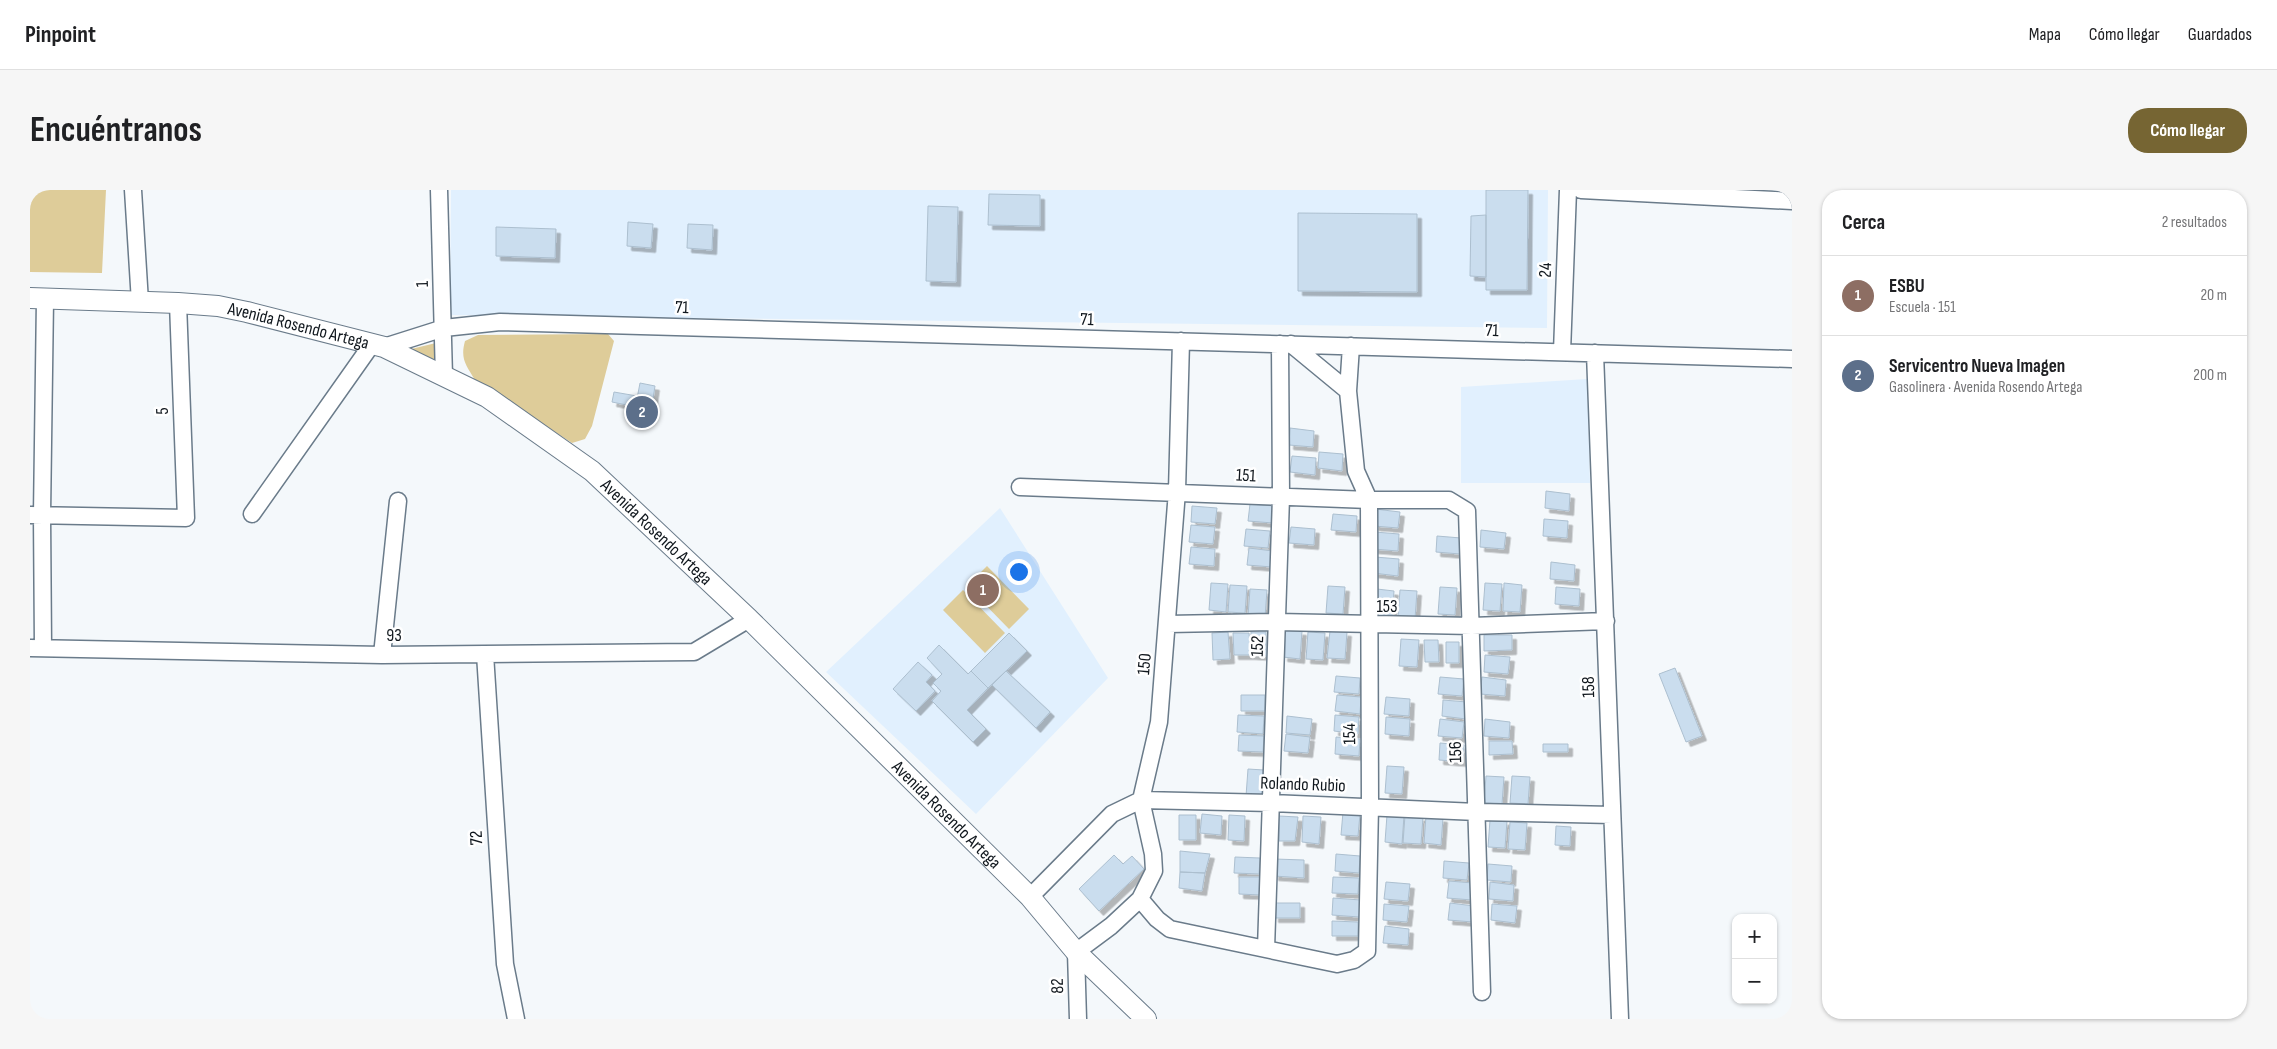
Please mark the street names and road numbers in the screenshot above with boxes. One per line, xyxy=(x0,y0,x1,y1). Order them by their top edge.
street label: 24 xyxy=(1535,262,1556,278)
street label: 1 xyxy=(412,280,433,288)
street label: 71 xyxy=(675,297,690,318)
street label: Avenida Rosendo Artega xyxy=(225,298,371,354)
street label: 71 xyxy=(1080,309,1095,330)
street label: 71 xyxy=(1485,320,1500,341)
street label: 5 xyxy=(152,407,173,415)
street label: 151 xyxy=(1236,464,1257,487)
street label: Avenida Rosendo Artega xyxy=(596,474,716,590)
street label: 153 xyxy=(1376,596,1398,617)
street label: 93 xyxy=(386,625,402,646)
street label: 152 xyxy=(1247,635,1268,657)
street label: 150 xyxy=(1133,652,1156,676)
street label: 158 xyxy=(1578,676,1599,698)
street label: 154 xyxy=(1339,723,1360,745)
street label: 156 xyxy=(1445,741,1466,763)
street label: Avenida Rosendo Artega xyxy=(887,756,1005,873)
street label: Rolando Rubio xyxy=(1260,773,1346,796)
street label: 72 xyxy=(466,830,487,846)
street label: 82 xyxy=(1047,978,1068,994)

